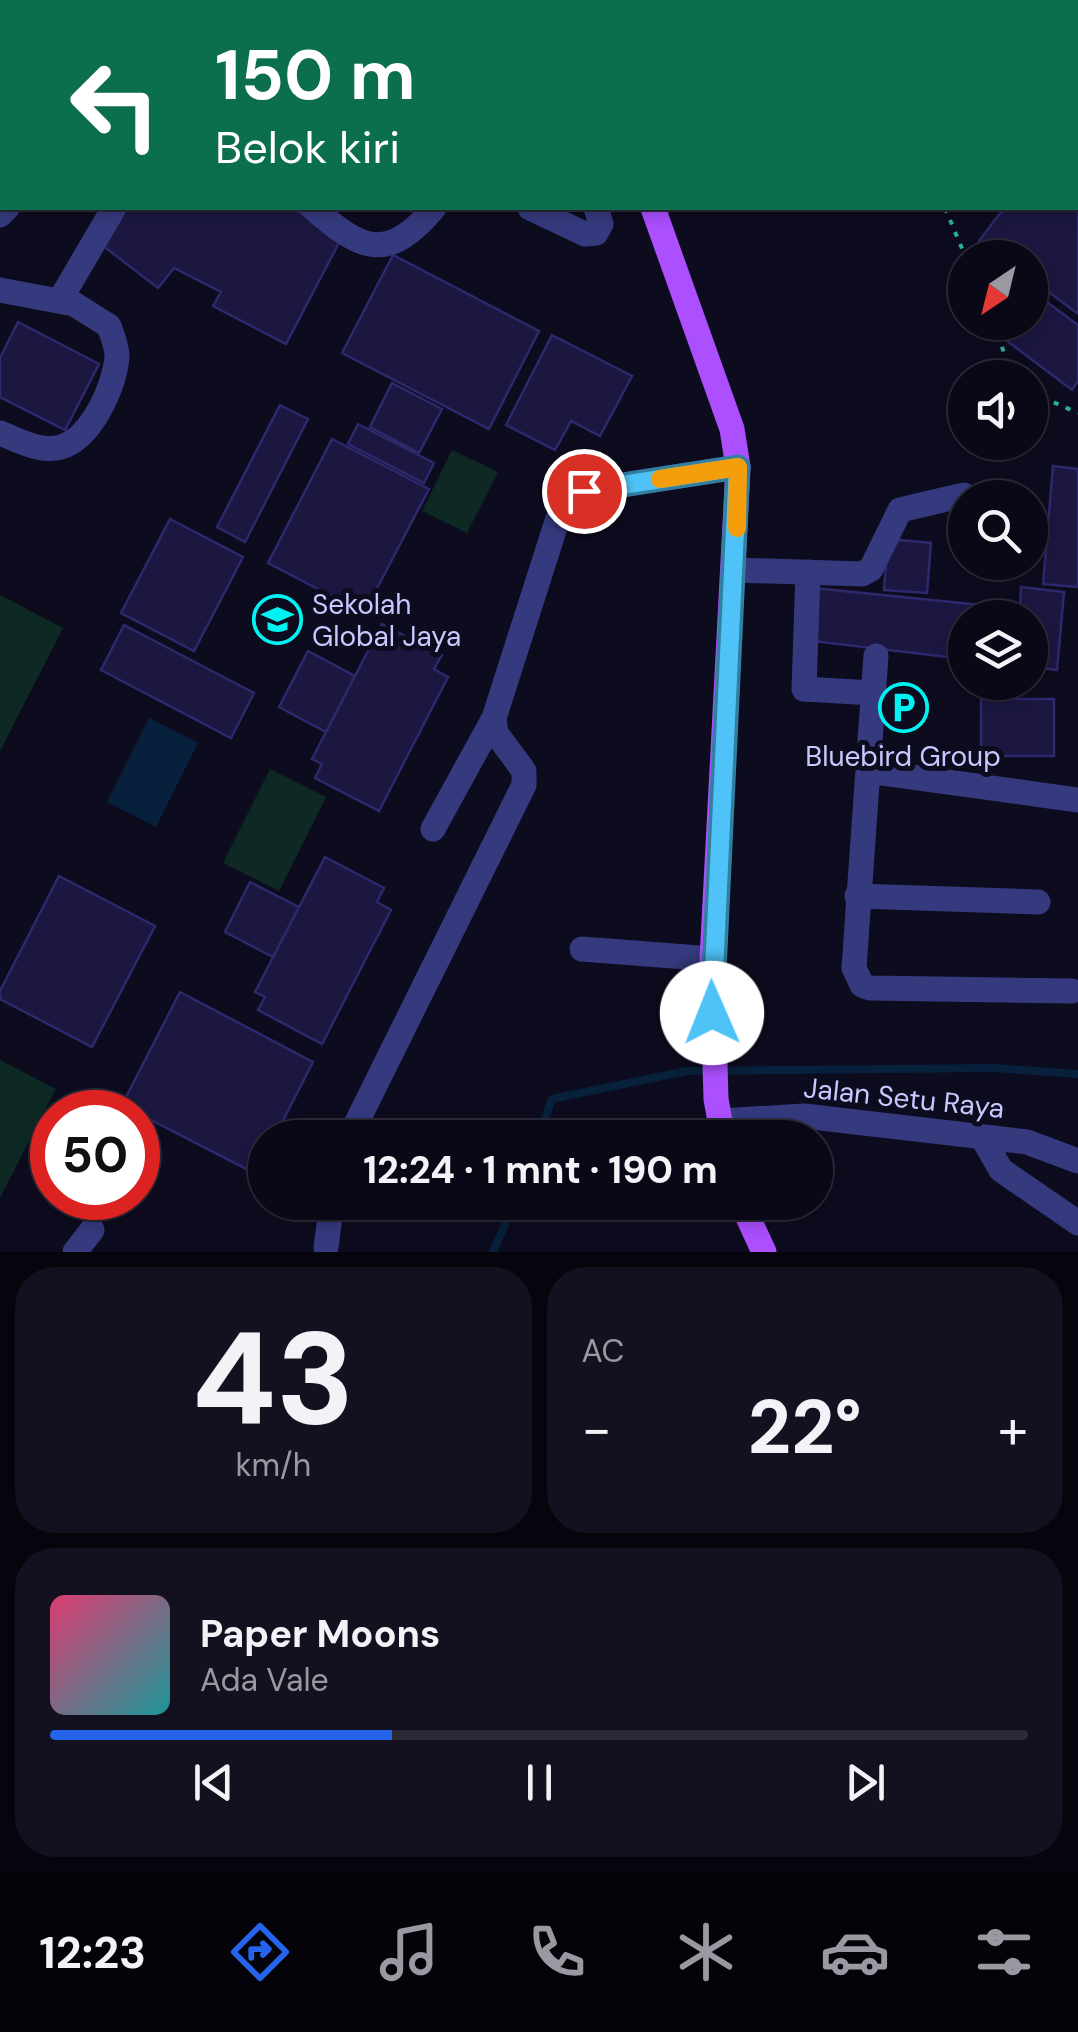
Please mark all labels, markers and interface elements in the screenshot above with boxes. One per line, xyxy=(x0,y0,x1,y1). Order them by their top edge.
text: 150 m xyxy=(215,30,416,121)
icon: left xyxy=(50,40,180,170)
text: Belok kiri xyxy=(215,118,400,177)
north arrow xyxy=(948,240,1048,340)
map controls xyxy=(948,240,1048,700)
button: sound xyxy=(948,360,1048,460)
pin xyxy=(542,449,627,534)
icon: arrive xyxy=(557,464,612,519)
button: search xyxy=(948,480,1048,580)
place label: Sekolah Global Jaya xyxy=(312,586,461,655)
school or university icon: Sekolah Global Jaya xyxy=(251,594,303,646)
button: layers xyxy=(948,600,1048,700)
parking icon: Bluebird Group xyxy=(877,682,929,734)
place label: Bluebird Group xyxy=(805,738,1001,775)
position arrow xyxy=(660,961,764,1065)
street label: Jalan Setu Raya xyxy=(802,1069,1006,1127)
speed limit sign: 50 xyxy=(30,1090,160,1220)
text: 12:24 · 1 mnt · 190 m xyxy=(363,1145,718,1195)
text: 43 xyxy=(192,1294,355,1463)
text: AC xyxy=(582,1330,624,1372)
text: 22° xyxy=(748,1379,862,1476)
text: − xyxy=(582,1393,612,1465)
text: + xyxy=(998,1393,1028,1465)
text: km/h xyxy=(235,1444,311,1486)
text: Paper Moons xyxy=(200,1609,440,1659)
text: Ada Vale xyxy=(200,1659,329,1701)
icon: previous xyxy=(186,1755,241,1810)
icon: pause xyxy=(512,1755,567,1810)
icon: next xyxy=(838,1755,893,1810)
icon: directions xyxy=(225,1917,295,1987)
icon: music xyxy=(374,1917,444,1987)
icon: phone xyxy=(522,1917,592,1987)
icon: climate xyxy=(671,1917,741,1987)
icon: car xyxy=(820,1917,890,1987)
icon: filters xyxy=(969,1917,1039,1987)
text: 12:23 xyxy=(39,1923,146,1982)

